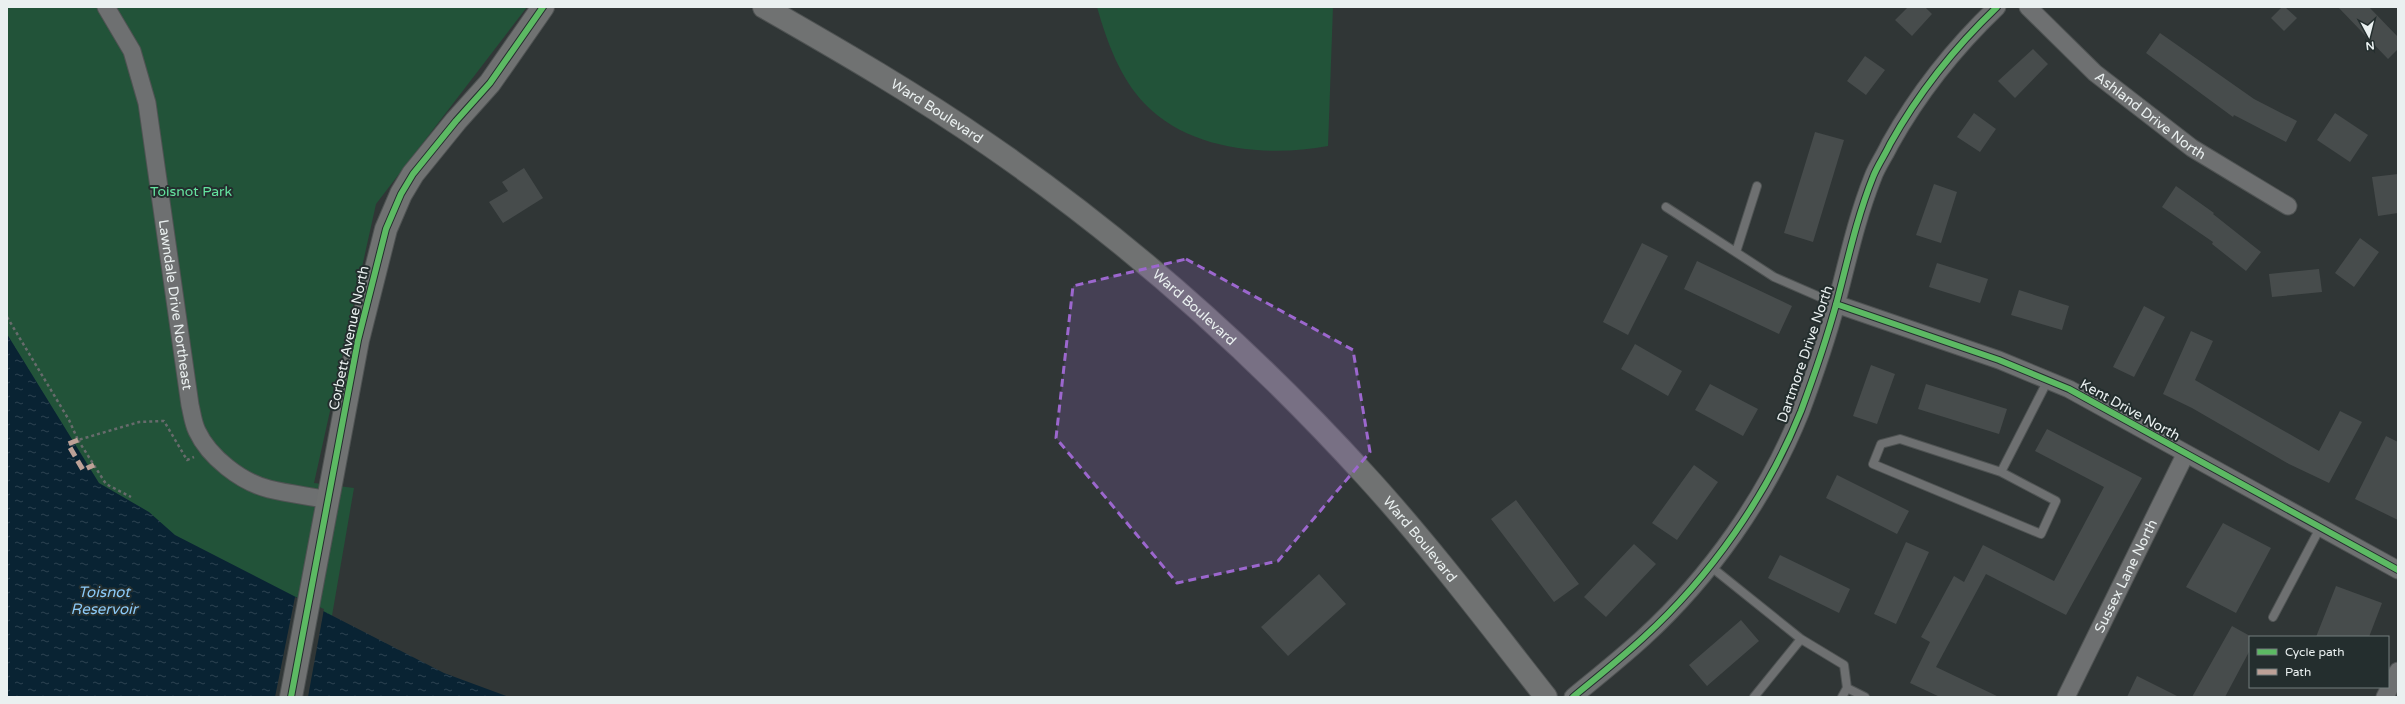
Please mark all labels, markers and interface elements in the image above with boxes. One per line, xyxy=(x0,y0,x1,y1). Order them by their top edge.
north arrow xyxy=(2349,16,2389,56)
text: N xyxy=(2365,38,2375,52)
street label: Ashland Drive North xyxy=(2092,68,2209,163)
street label: Ward Boulevard xyxy=(888,75,987,147)
park label: Toisnot Park xyxy=(150,183,232,200)
street label: Lawndale Drive Northeast xyxy=(155,218,196,392)
street label: Corbett Avenue North xyxy=(325,264,373,412)
street label: Ward Boulevard xyxy=(1149,265,1240,349)
street label: Dartmore Drive North xyxy=(1774,283,1836,425)
street label: Kent Drive North xyxy=(2077,376,2183,444)
street label: Ward Boulevard xyxy=(1380,493,1461,585)
street label: Sussex Lane North xyxy=(2090,516,2161,635)
water label: Toisnot Reservoir xyxy=(70,583,140,618)
legend xyxy=(2249,636,2389,688)
text: Cycle path xyxy=(2285,645,2344,659)
text: Path xyxy=(2285,665,2311,679)

